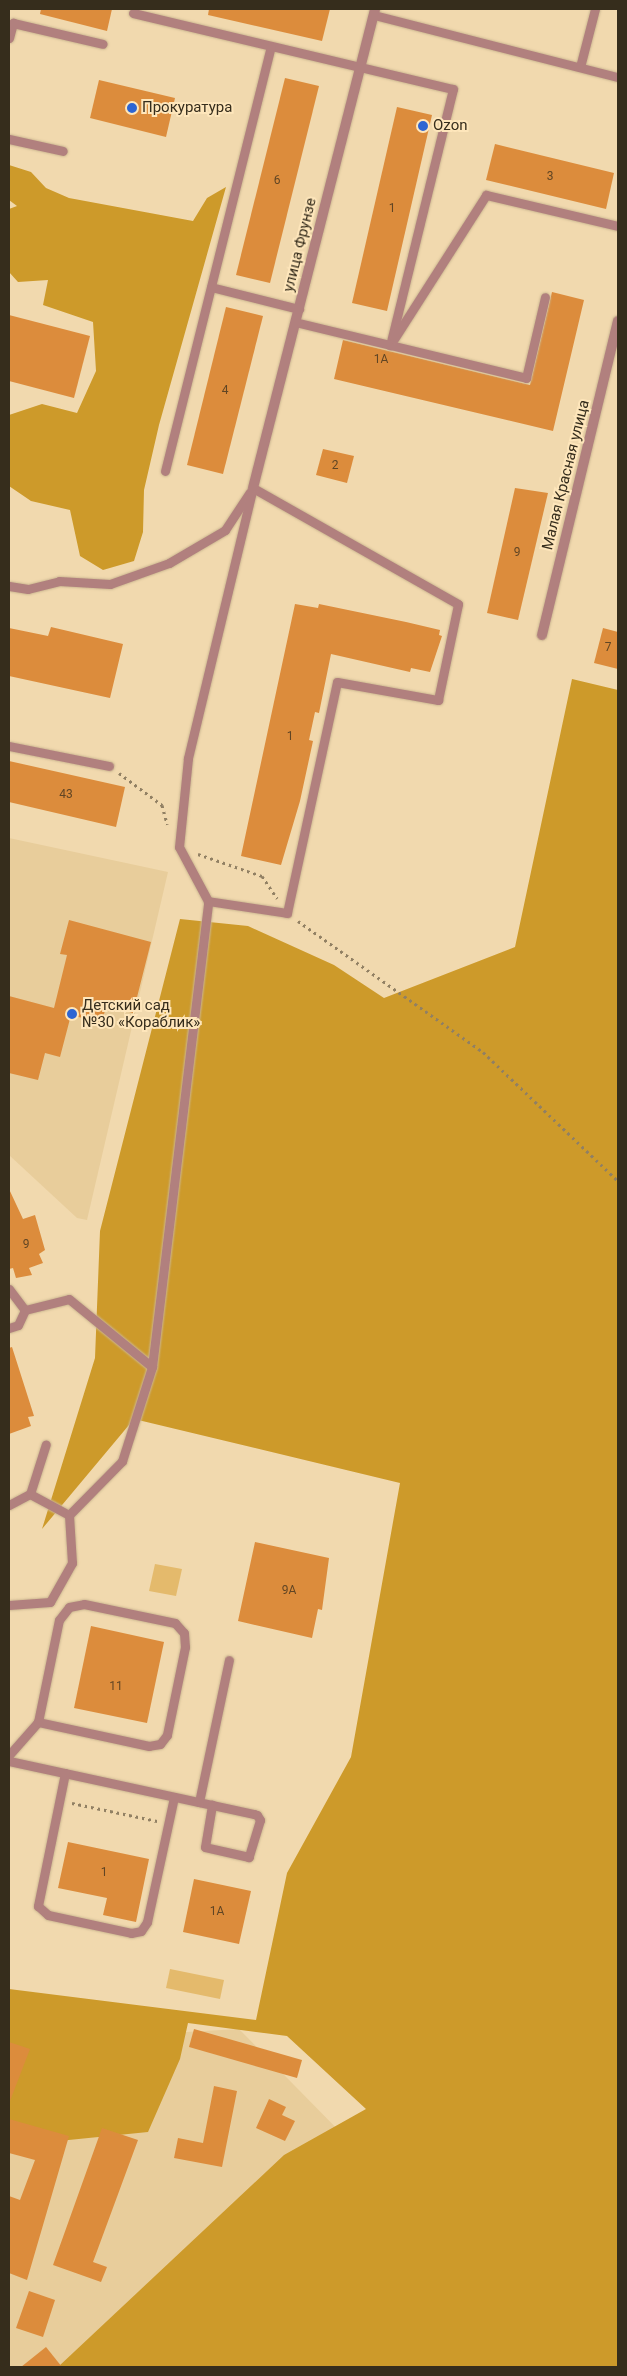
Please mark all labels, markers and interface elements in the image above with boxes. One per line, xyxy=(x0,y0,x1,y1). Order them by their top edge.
place label: Прокуратура xyxy=(142,99,232,117)
marker: Прокуратура xyxy=(126,102,138,114)
place label: Ozon xyxy=(433,117,467,135)
marker: Ozon xyxy=(417,120,429,132)
house number: 3 xyxy=(547,170,553,184)
house number: 6 xyxy=(274,174,280,188)
street label: улица Фрунзе xyxy=(280,196,320,294)
house number: 1 xyxy=(389,202,395,216)
house number: 1А xyxy=(374,353,388,367)
house number: 4 xyxy=(222,384,228,398)
street label: Малая Красная улица xyxy=(539,398,593,552)
house number: 2 xyxy=(332,459,338,473)
house number: 9 xyxy=(514,546,520,560)
house number: 7 xyxy=(605,641,611,655)
house number: 1 xyxy=(287,730,293,744)
house number: 43 xyxy=(59,788,73,802)
place label: Детский сад №30 «Кораблик» xyxy=(82,996,200,1031)
marker: Детский сад №30 «Кораблик» xyxy=(66,1008,78,1020)
house number: 9 xyxy=(23,1238,29,1252)
house number: 9А xyxy=(282,1584,296,1598)
house number: 11 xyxy=(109,1680,123,1694)
house number: 1 xyxy=(101,1866,107,1880)
house number: 1А xyxy=(210,1905,224,1919)

